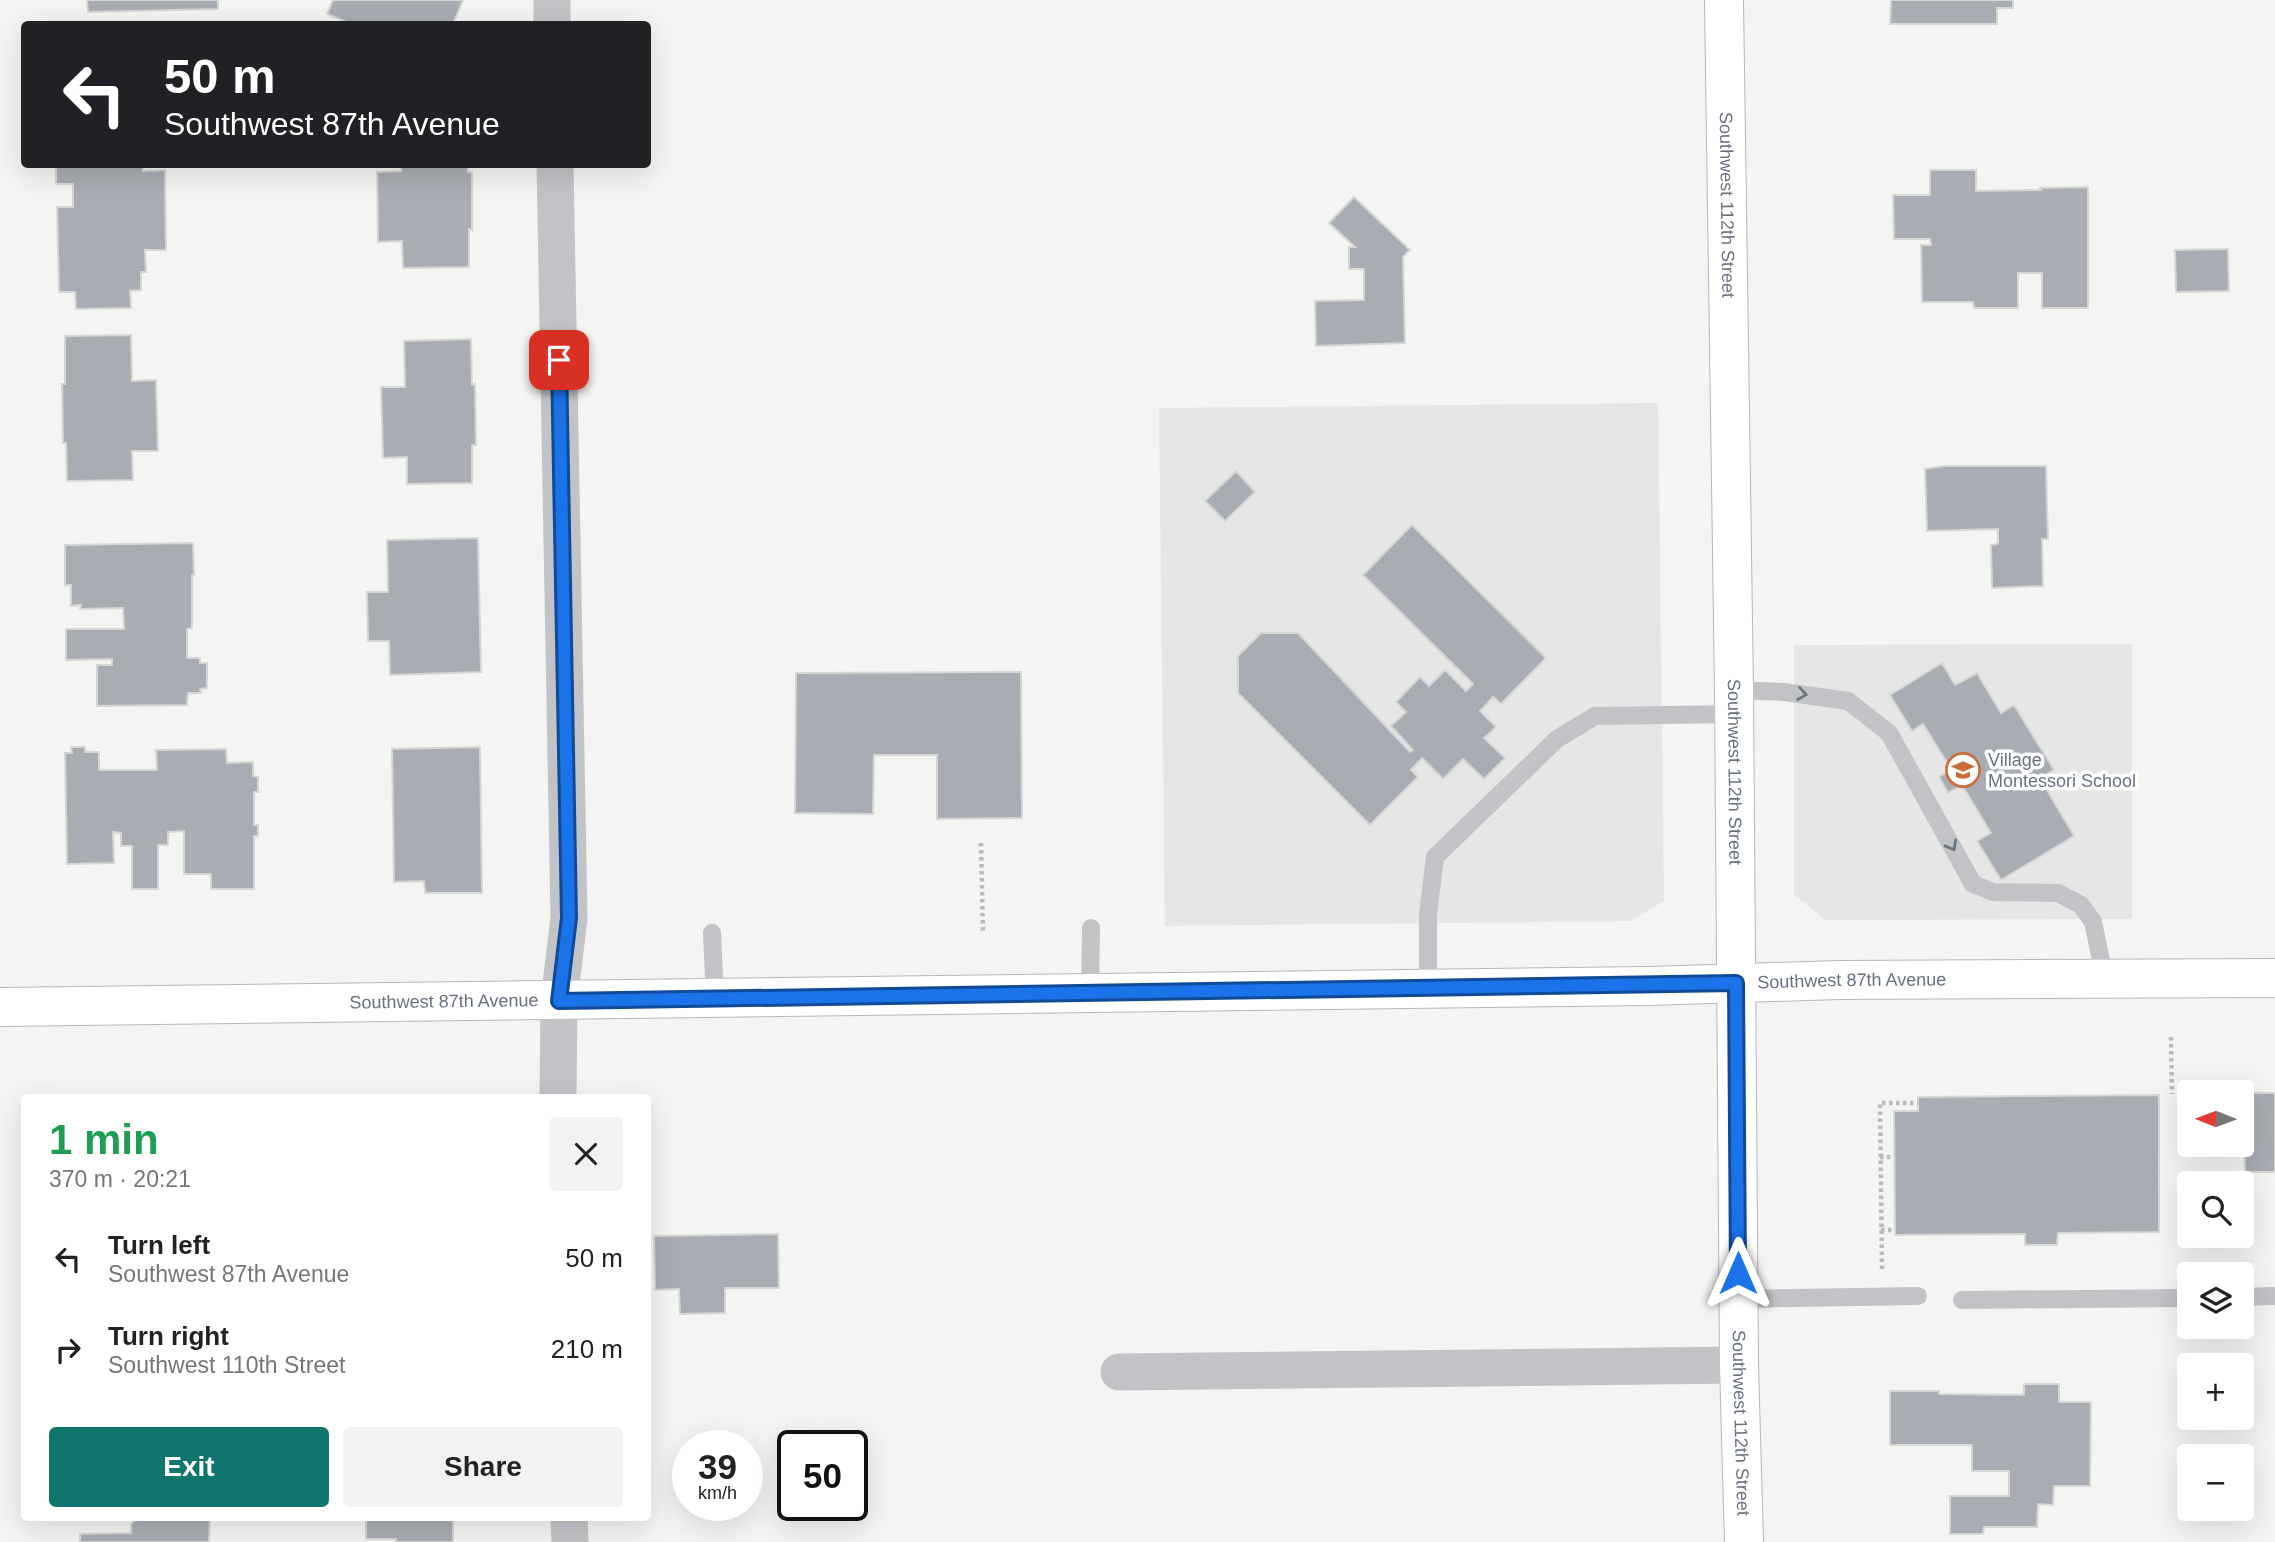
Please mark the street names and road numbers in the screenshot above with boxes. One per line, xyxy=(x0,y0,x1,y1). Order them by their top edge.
street label: Southwest 112th Street xyxy=(1716,112,1738,298)
street label: Southwest 112th Street xyxy=(1724,679,1745,865)
street label: Southwest 87th Avenue xyxy=(1757,970,1946,993)
street label: Southwest 87th Avenue xyxy=(349,990,539,1013)
street label: Southwest 112th Street xyxy=(1729,1330,1753,1516)

